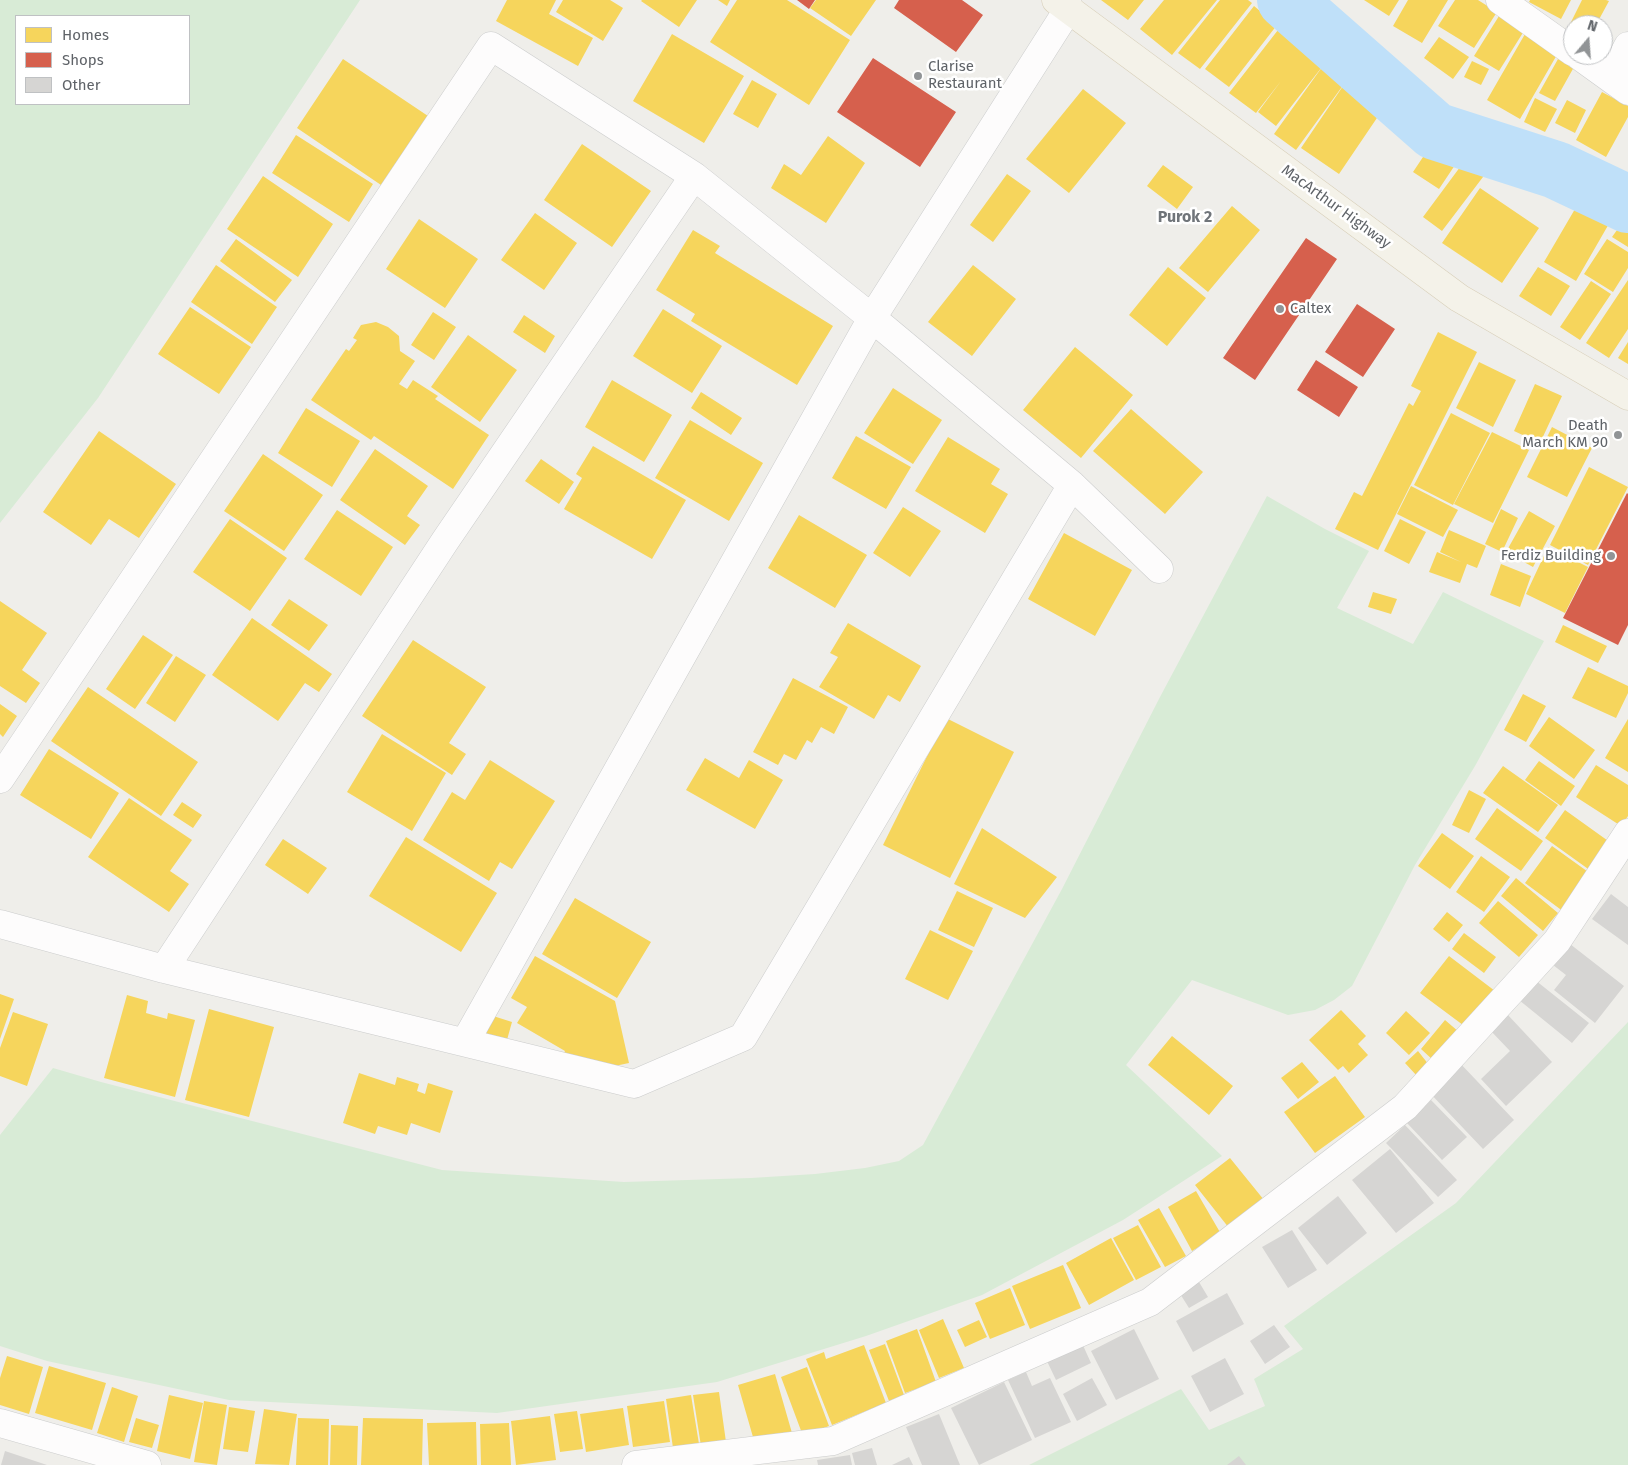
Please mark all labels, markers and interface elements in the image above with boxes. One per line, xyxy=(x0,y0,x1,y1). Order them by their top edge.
legend xyxy=(15,15,190,105)
north arrow xyxy=(1563,15,1613,65)
text: N xyxy=(1585,17,1600,36)
text: Homes xyxy=(62,26,109,44)
text: Shops xyxy=(62,51,104,69)
place label: Clarise Restaurant xyxy=(928,58,1002,93)
marker: Clarise Restaurant xyxy=(912,70,924,82)
text: Other xyxy=(62,76,101,94)
street label: MacArthur Highway xyxy=(1278,161,1394,253)
district label: Purok 2 xyxy=(1158,208,1212,228)
place label: Caltex xyxy=(1290,300,1331,318)
marker: Caltex xyxy=(1274,303,1286,315)
place label: Death March KM 90 xyxy=(1522,417,1608,452)
marker: Death March KM 90 xyxy=(1612,429,1624,441)
place label: Ferdiz Building xyxy=(1501,547,1601,565)
marker: Ferdiz Building xyxy=(1605,550,1617,562)

